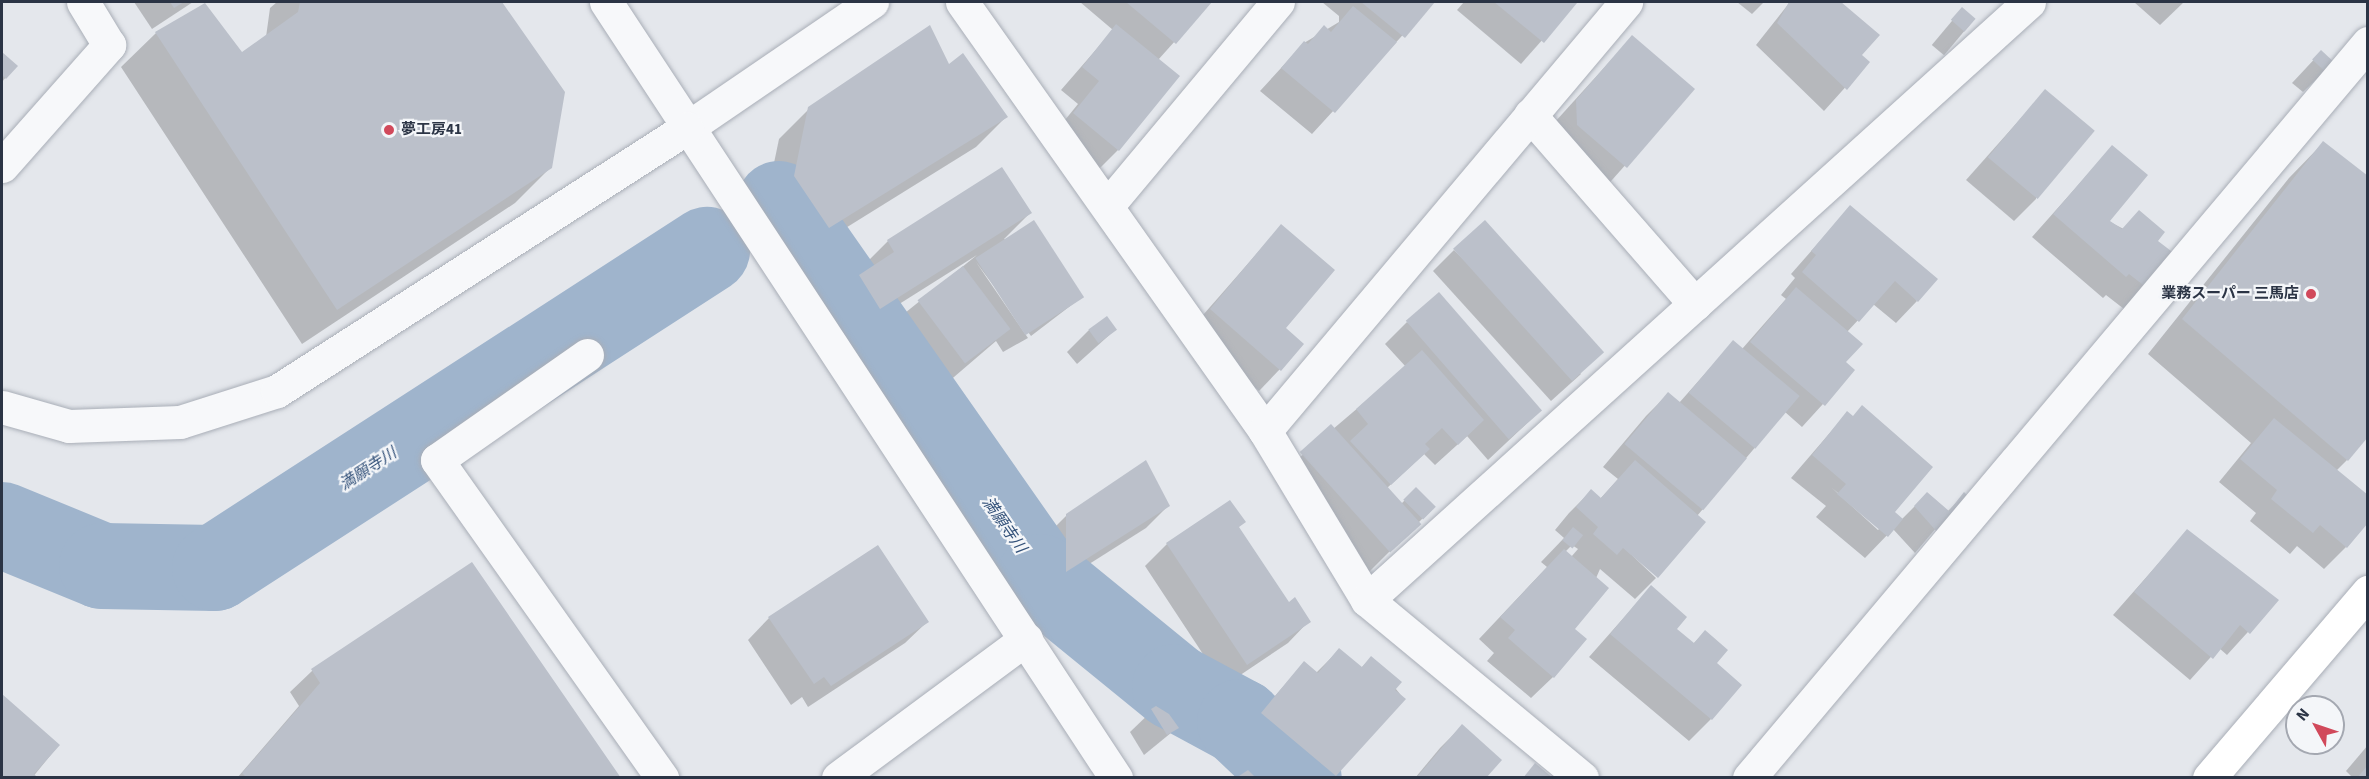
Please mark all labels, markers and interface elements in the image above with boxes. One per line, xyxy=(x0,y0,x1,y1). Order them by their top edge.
place label: 夢工房41 xyxy=(401,121,462,139)
marker: 夢工房41 xyxy=(382,123,396,137)
place label: 業務スーパー 三馬店 xyxy=(2161,285,2299,303)
marker: 業務スーパー 三馬店 xyxy=(2304,287,2318,301)
water label: 満願寺川 xyxy=(336,444,400,494)
water label: 満願寺川 xyxy=(978,493,1030,557)
north arrow xyxy=(2285,695,2345,755)
text: N xyxy=(2291,704,2315,726)

